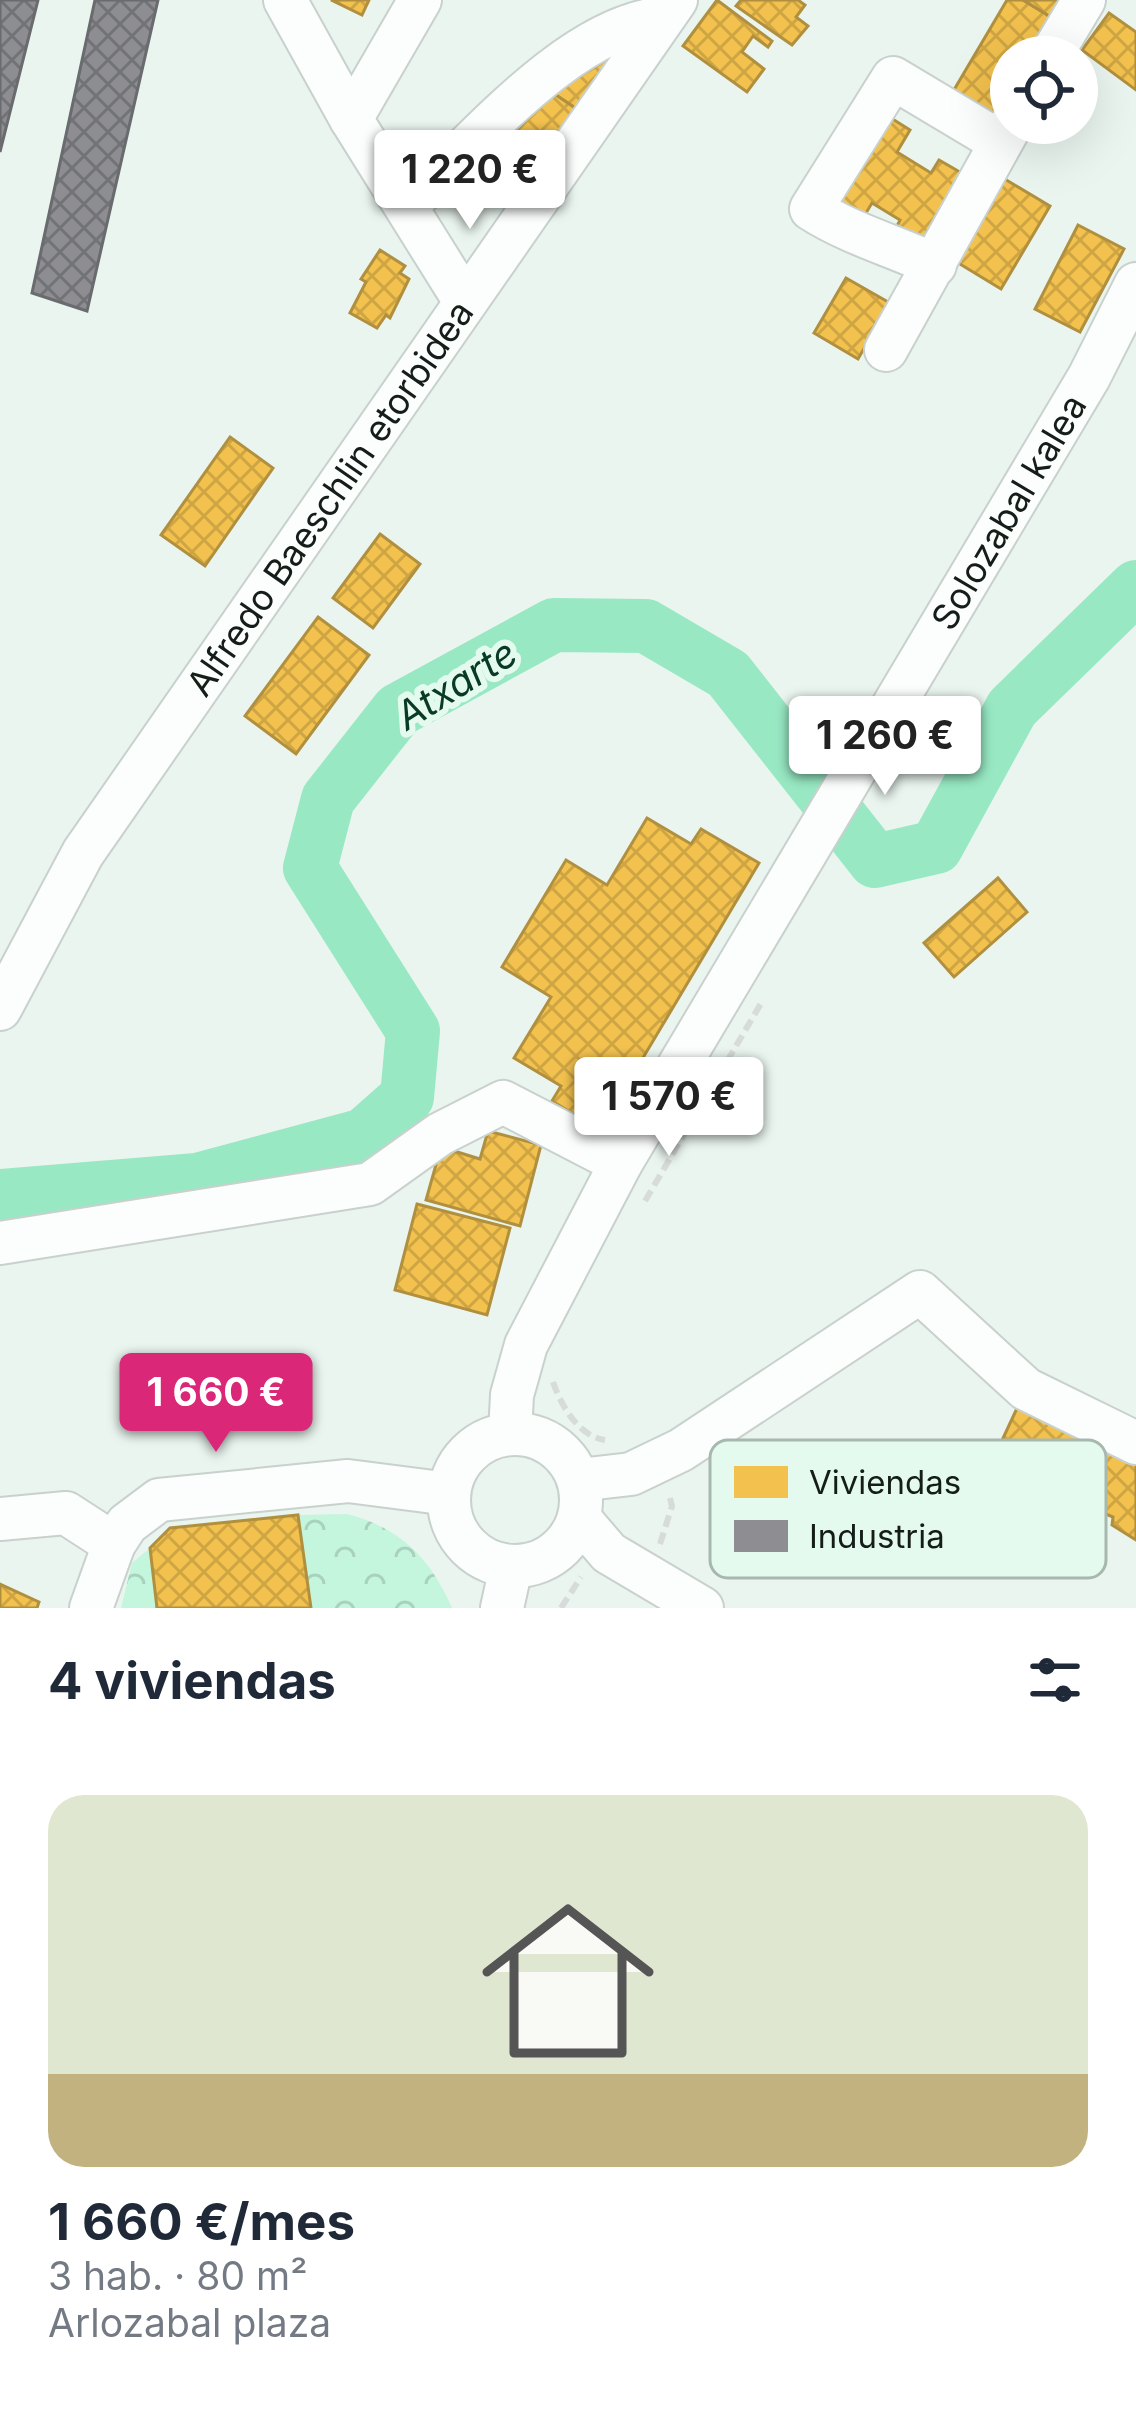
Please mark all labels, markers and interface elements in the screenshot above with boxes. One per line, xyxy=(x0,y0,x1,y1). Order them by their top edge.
map controls xyxy=(990,36,1098,144)
button: locate xyxy=(990,36,1098,144)
pin: 1 220 € xyxy=(359,130,581,232)
text: 1 220 € xyxy=(401,145,539,192)
street label: Alfredo Baeschlin etorbidea xyxy=(177,292,482,704)
street label: Solozabal kalea xyxy=(922,386,1096,638)
water label: Atxarte xyxy=(386,628,525,739)
pin: 1 260 € xyxy=(774,696,996,798)
text: 1 260 € xyxy=(816,711,954,758)
pin: 1 570 € xyxy=(558,1057,780,1159)
text: 1 570 € xyxy=(601,1072,737,1119)
pin: 1 660 € xyxy=(105,1353,327,1455)
text: 1 660 € xyxy=(147,1368,285,1415)
legend xyxy=(710,1440,1106,1578)
text: Viviendas xyxy=(809,1462,961,1502)
text: Industria xyxy=(809,1516,945,1556)
icon: filters xyxy=(1022,1647,1088,1713)
text: 4 viviendas xyxy=(48,1650,336,1711)
icon: home xyxy=(460,1873,676,2089)
text: 1 660 €/mes xyxy=(48,2191,355,2252)
text: 3 hab. · 80 m² xyxy=(48,2252,307,2299)
text: Arlozabal plaza xyxy=(48,2299,331,2346)

